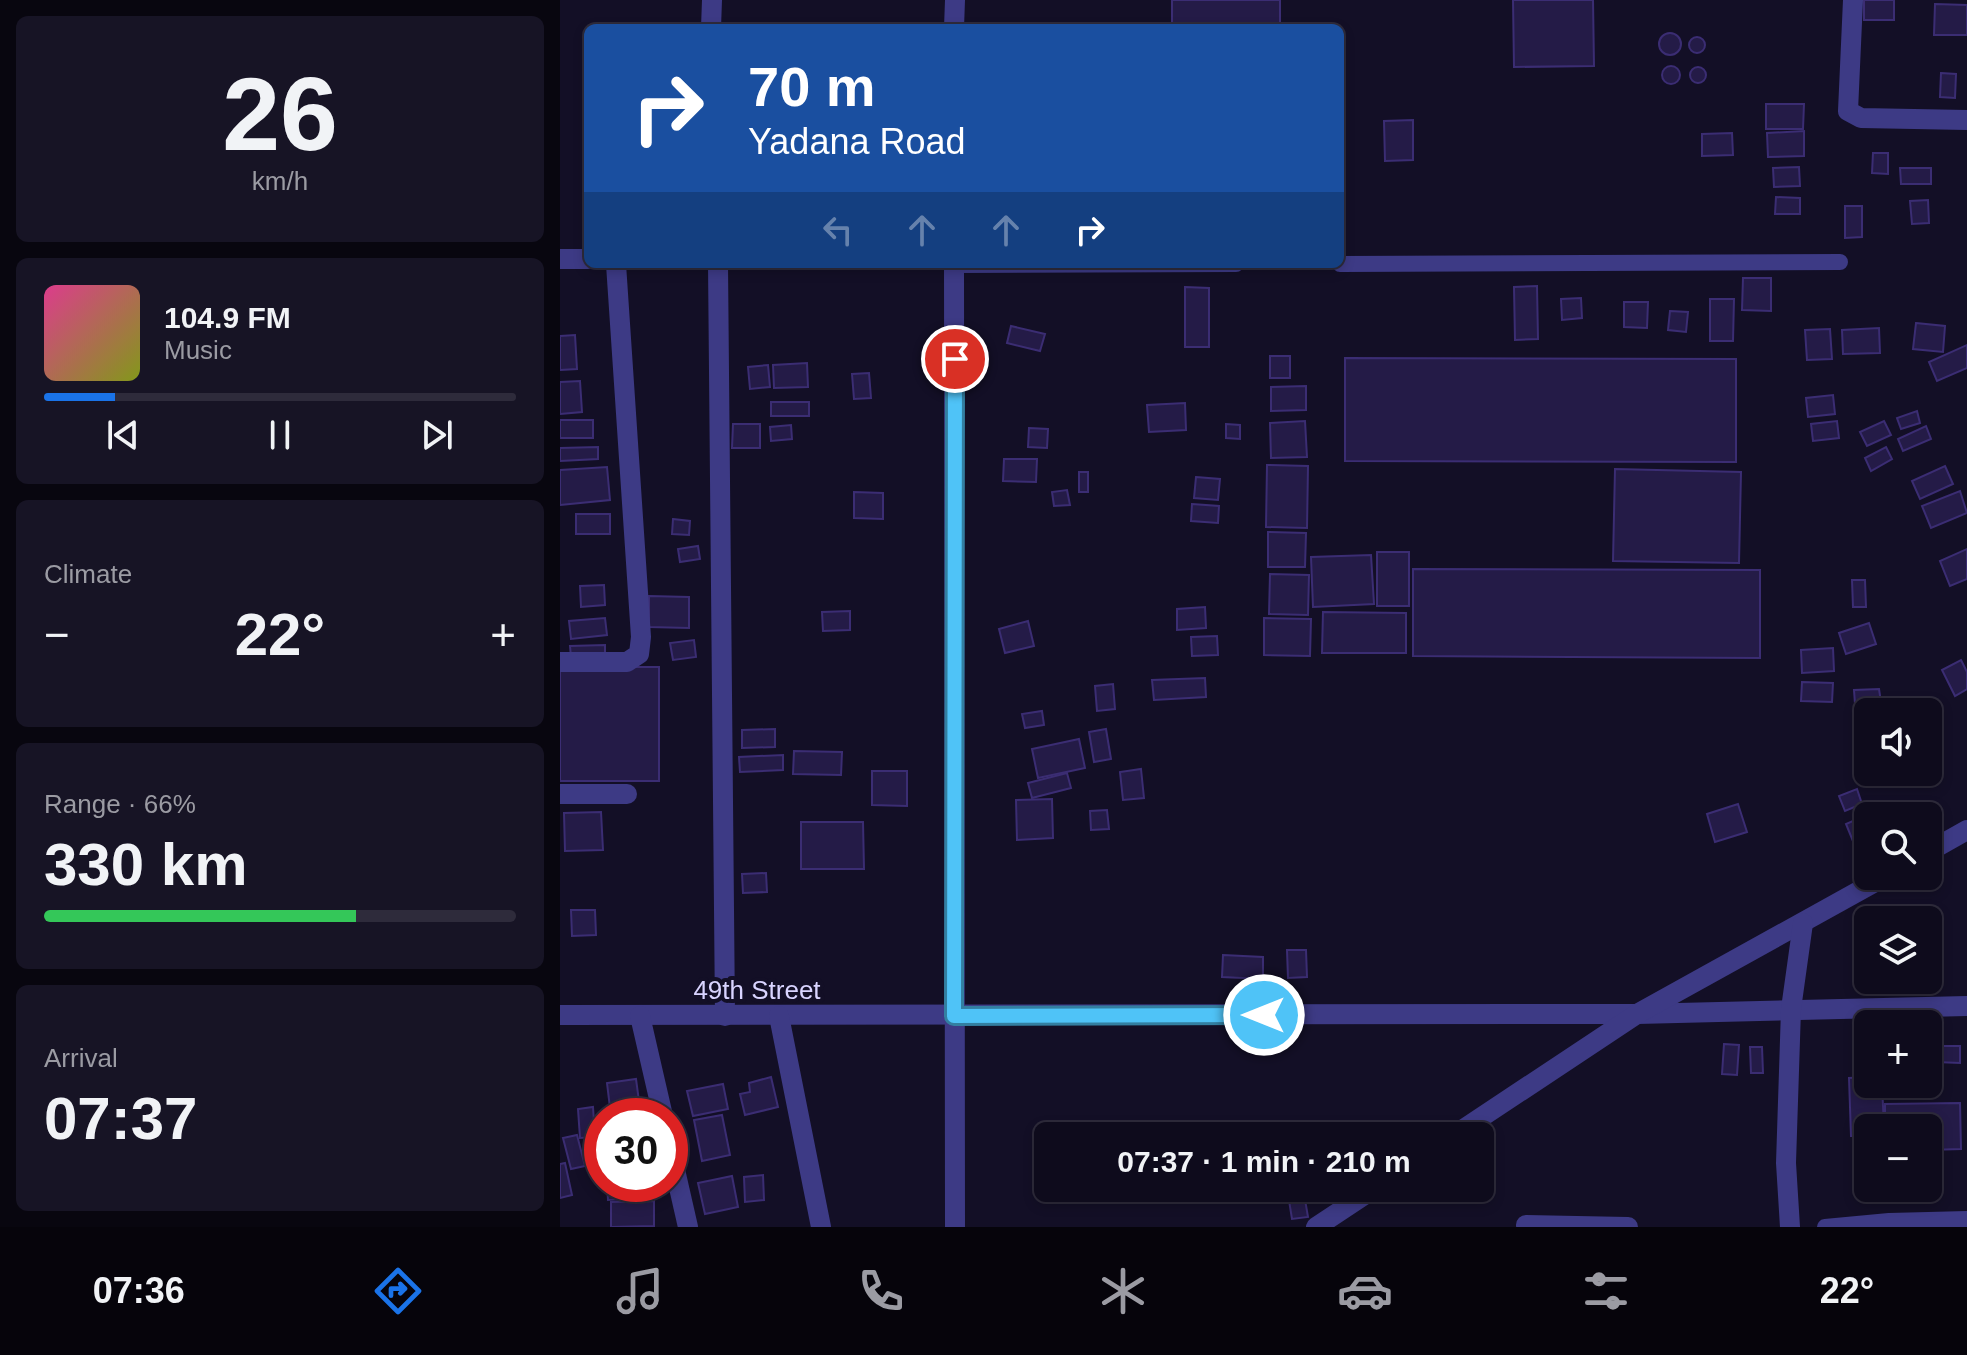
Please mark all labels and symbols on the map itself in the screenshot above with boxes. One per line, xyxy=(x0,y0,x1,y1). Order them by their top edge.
pin xyxy=(921,325,989,393)
position arrow xyxy=(1222,973,1306,1057)
street label: 49th Street xyxy=(693,975,821,1005)
speed limit sign: 30 xyxy=(584,1098,688,1202)

